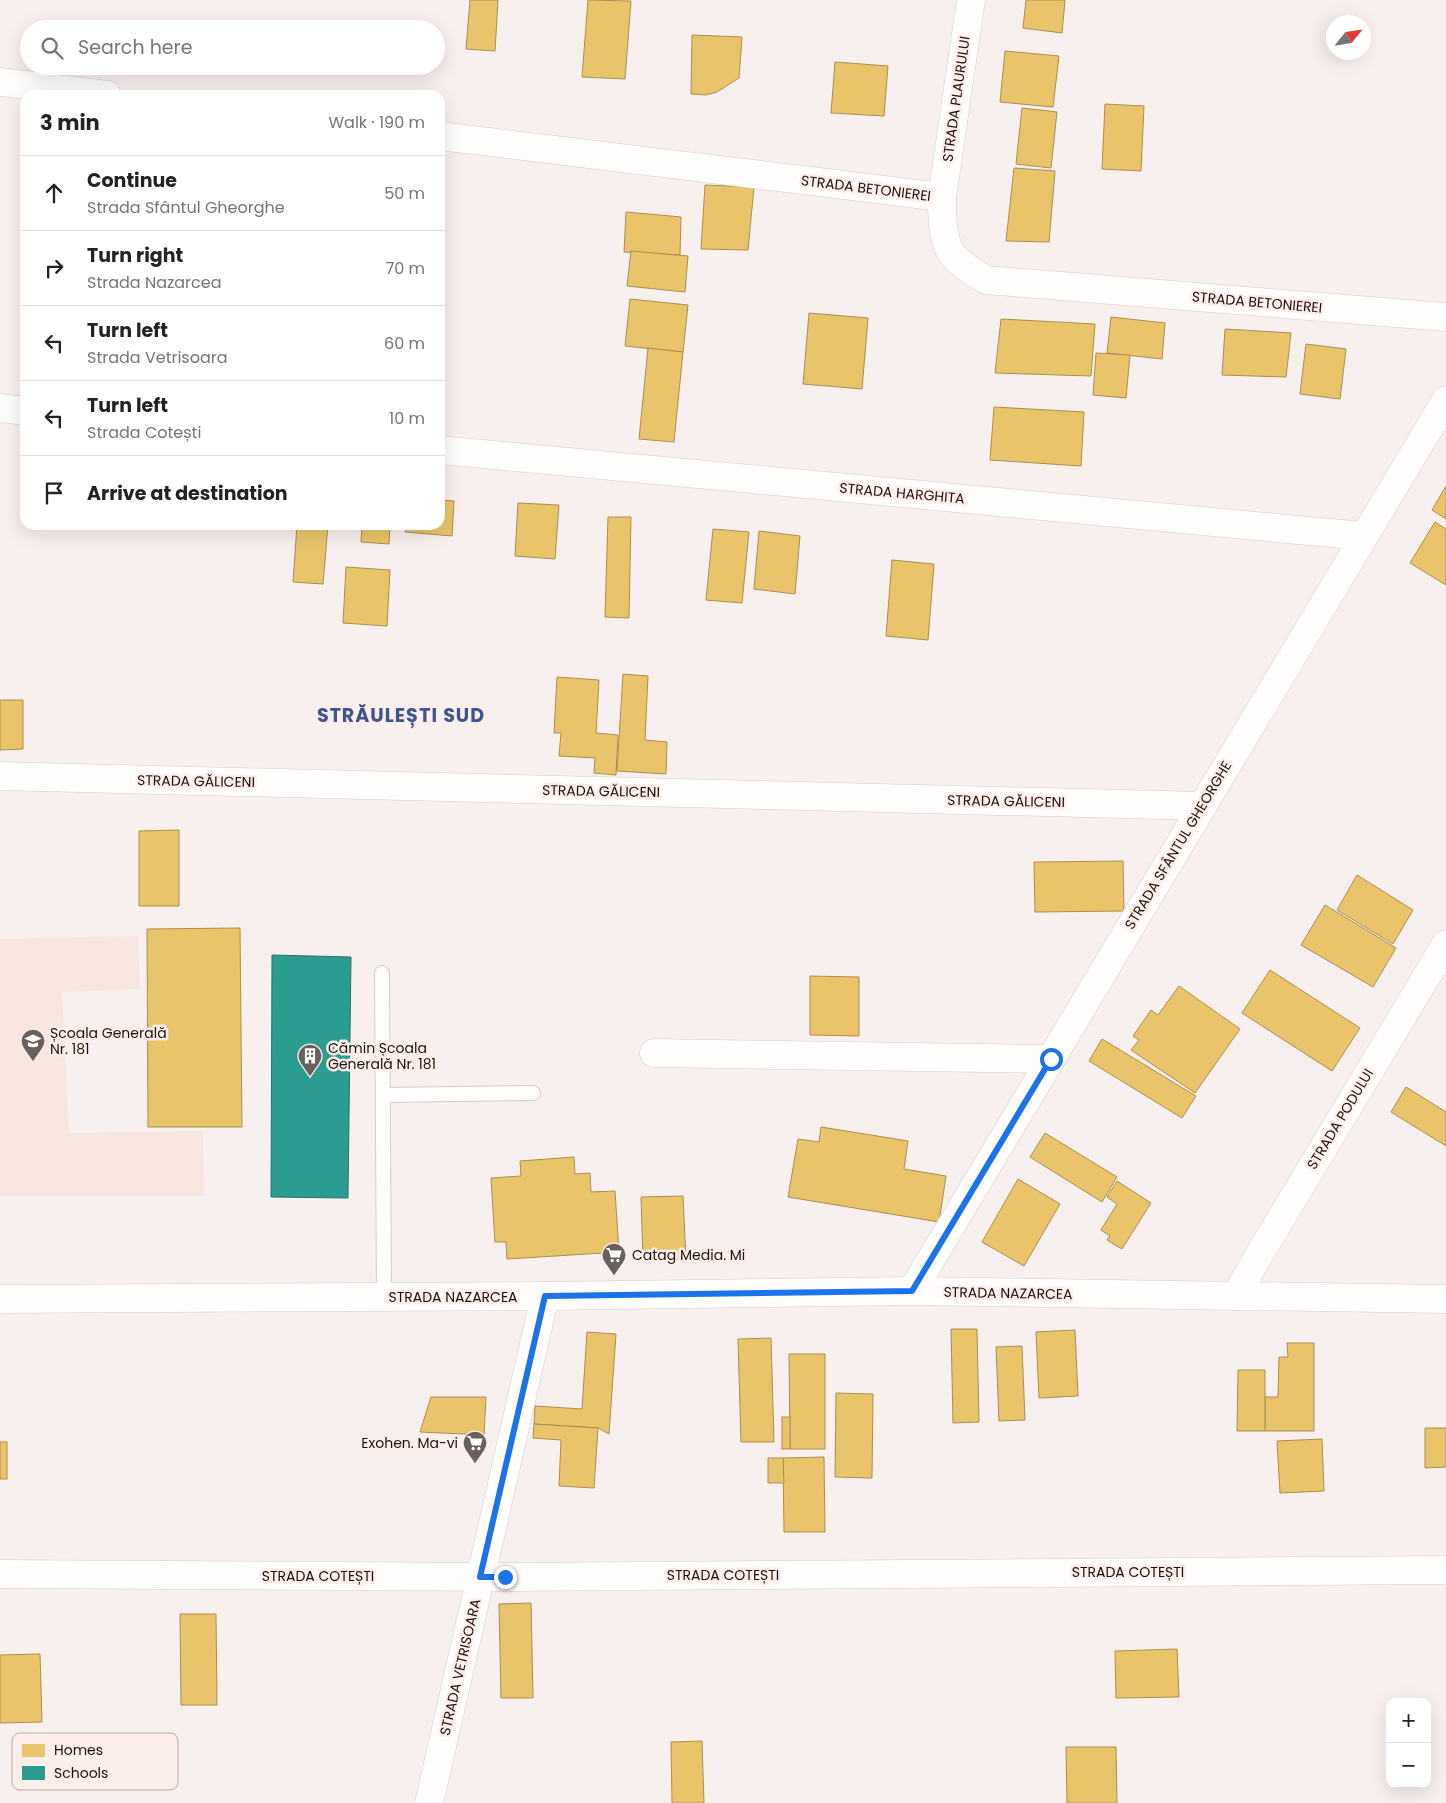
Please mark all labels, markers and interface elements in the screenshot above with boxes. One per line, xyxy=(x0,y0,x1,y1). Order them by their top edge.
north arrow xyxy=(1326,15,1371,60)
search box xyxy=(20,20,445,75)
icon: search xyxy=(38,34,66,62)
text: Search here xyxy=(78,34,192,61)
street label: STRADA PLAURULUI xyxy=(937,35,975,163)
text: 3 min xyxy=(40,108,100,137)
text: Walk · 190 m xyxy=(328,111,425,134)
text: Continue xyxy=(87,167,177,194)
street label: STRADA BETONIEREI xyxy=(800,170,932,206)
icon: ahead xyxy=(40,179,68,207)
text: 50 m xyxy=(384,182,425,205)
text: Strada Sfântul Gheorghe xyxy=(87,196,285,219)
text: Turn right xyxy=(87,242,183,269)
icon: right xyxy=(40,254,68,282)
text: 70 m xyxy=(385,257,425,280)
text: Strada Nazarcea xyxy=(87,271,221,294)
street label: STRADA BETONIEREI xyxy=(1191,286,1323,318)
text: Turn left xyxy=(87,317,168,344)
icon: left xyxy=(40,329,68,357)
text: 60 m xyxy=(384,332,425,355)
text: Strada Vetrisoara xyxy=(87,346,228,369)
text: Turn left xyxy=(87,392,168,419)
icon: left xyxy=(40,404,68,432)
text: 10 m xyxy=(389,407,425,430)
text: Strada Cotești xyxy=(87,421,201,444)
street label: STRADA HARGHITA xyxy=(839,478,965,508)
icon: arrive xyxy=(40,479,68,507)
text: Arrive at destination xyxy=(87,480,288,507)
district label: STRĂULEȘTI SUD xyxy=(317,702,485,729)
street label: STRADA SFÂNTUL GHEORGHE xyxy=(1120,757,1236,933)
street label: STRADA GĂLICENI xyxy=(137,770,255,792)
street label: STRADA GĂLICENI xyxy=(542,780,660,802)
street label: STRADA GĂLICENI xyxy=(947,790,1065,812)
place label: Școala Generală Nr. 181 xyxy=(50,1023,167,1059)
school or university icon: Școala Generală Nr. 181 xyxy=(20,1028,46,1062)
place label: Cămin Școala Generală Nr. 181 xyxy=(328,1038,436,1074)
building icon: Cămin Școala Generală Nr. 181 xyxy=(297,1043,323,1077)
route start xyxy=(1040,1048,1063,1071)
street label: STRADA PODULUI xyxy=(1302,1065,1378,1173)
supermarket icon: Catag Media. Mi xyxy=(601,1242,627,1276)
place label: Catag Media. Mi xyxy=(632,1245,745,1265)
street label: STRADA NAZARCEA xyxy=(943,1282,1073,1304)
street label: STRADA NAZARCEA xyxy=(388,1287,518,1307)
supermarket icon: Exohen. Ma-vi xyxy=(462,1430,488,1464)
place label: Exohen. Ma-vi xyxy=(361,1433,458,1453)
street label: STRADA COTEȘTI xyxy=(1072,1562,1184,1582)
street label: STRADA COTEȘTI xyxy=(667,1565,779,1585)
street label: STRADA COTEȘTI xyxy=(262,1566,374,1586)
route end xyxy=(494,1566,517,1589)
street label: STRADA VETRISOARA xyxy=(435,1597,485,1737)
map controls xyxy=(1386,1698,1431,1788)
button: + xyxy=(1386,1698,1431,1743)
legend xyxy=(12,1733,178,1790)
text: Homes xyxy=(54,1740,103,1760)
button: − xyxy=(1386,1743,1431,1788)
text: Schools xyxy=(54,1763,108,1783)

